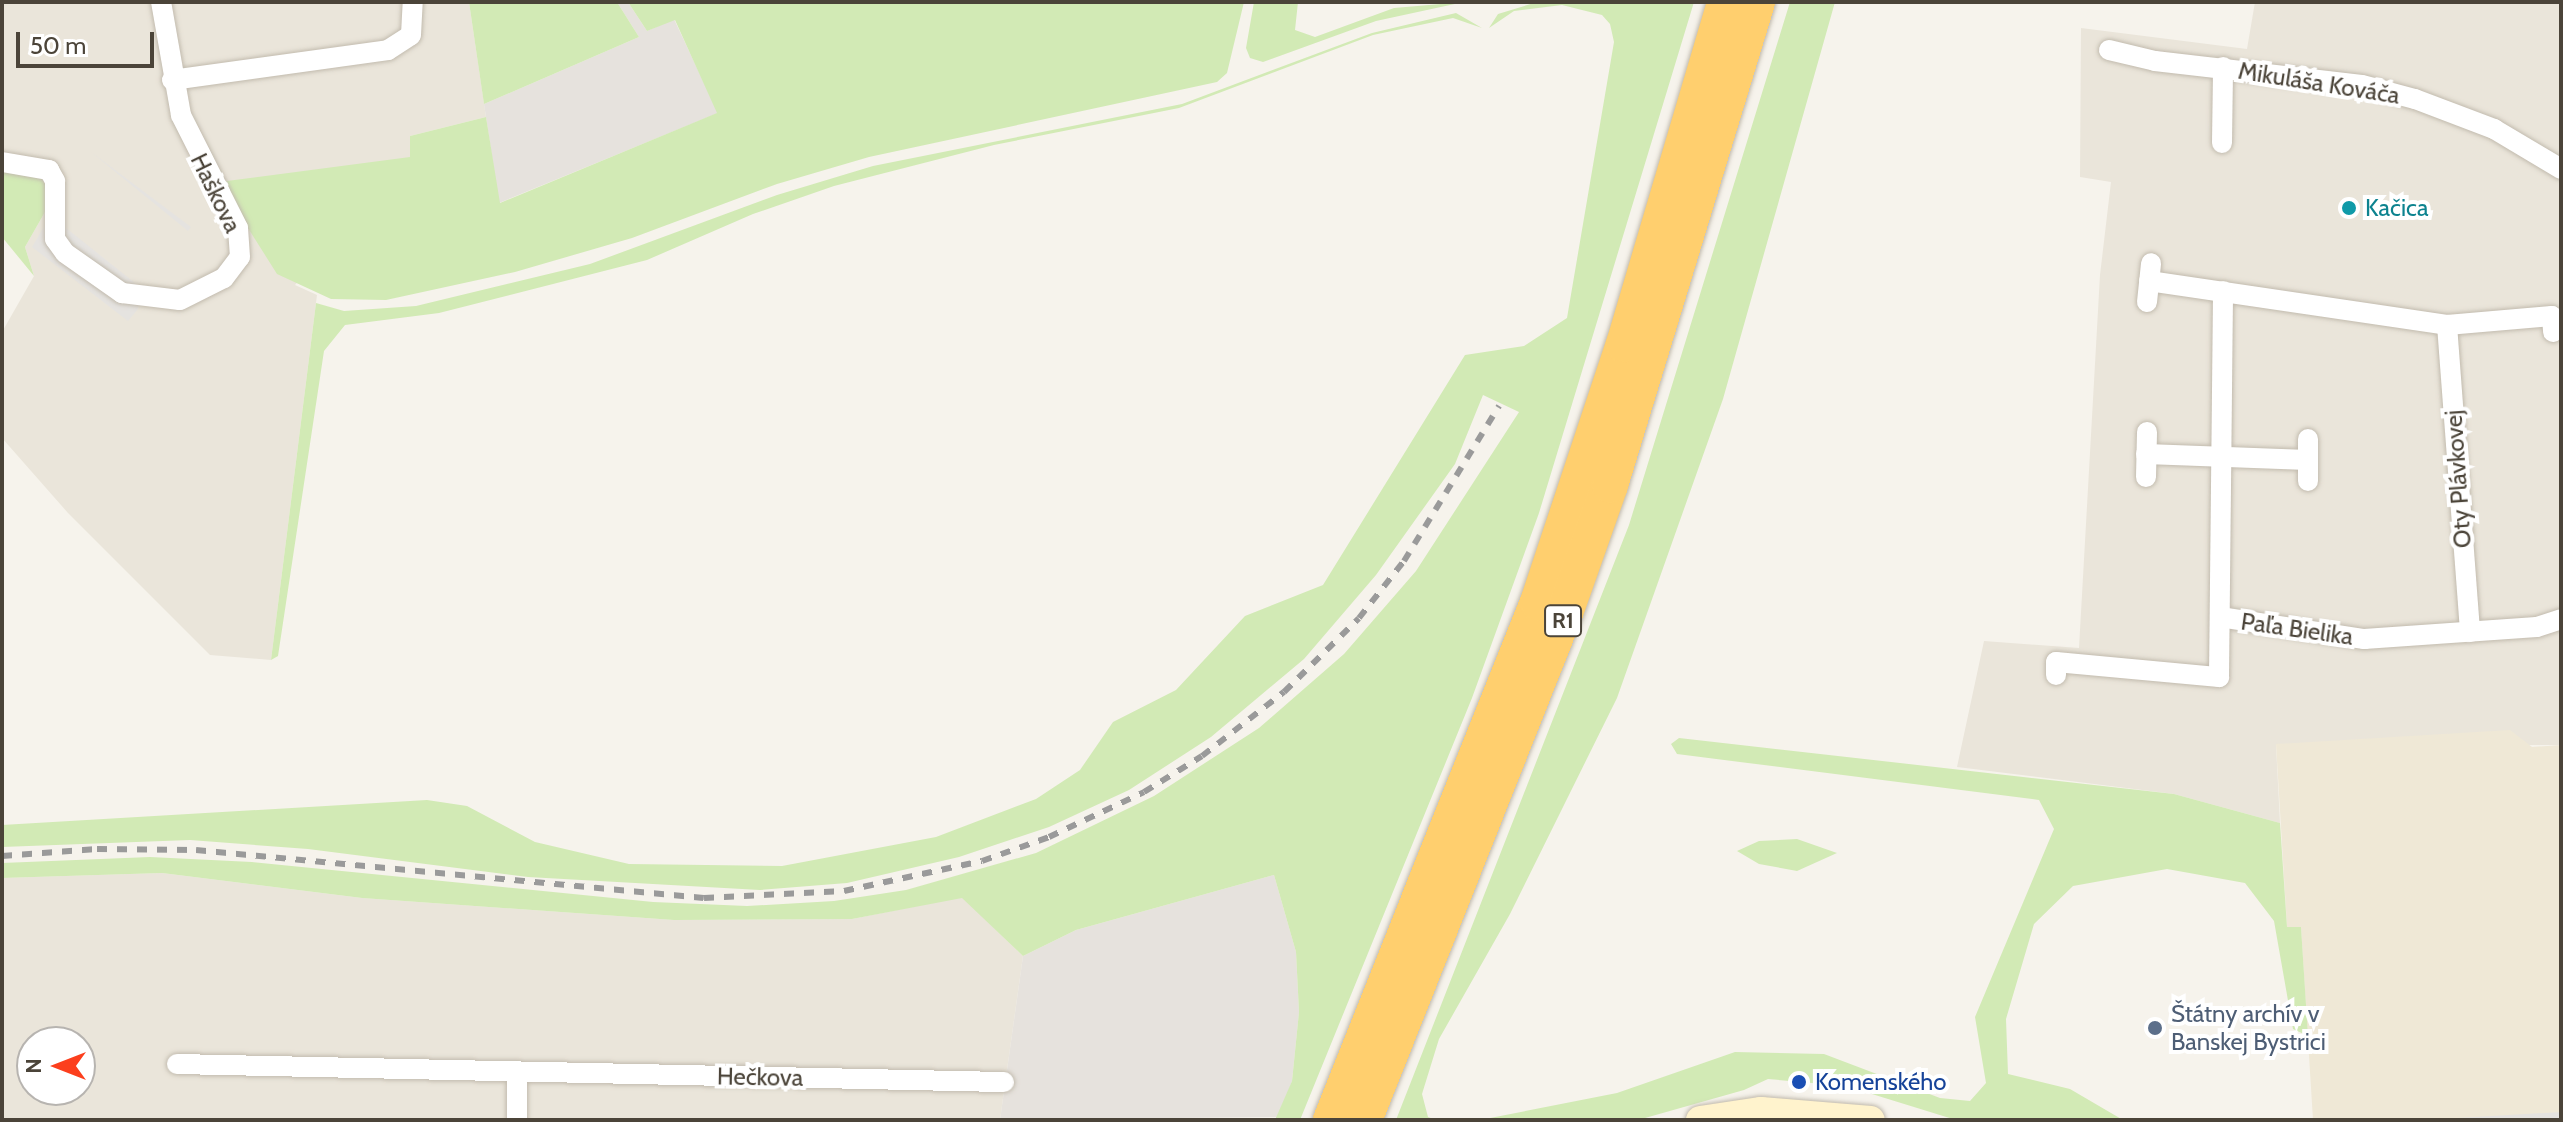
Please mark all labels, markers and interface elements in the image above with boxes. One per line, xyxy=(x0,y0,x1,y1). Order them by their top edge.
scale bar xyxy=(20,16,158,66)
text: 50 m xyxy=(30,31,86,60)
street label: Mikuláša Kováča xyxy=(2236,56,2402,110)
street label: Haškova xyxy=(185,149,247,237)
place label: Kačica xyxy=(2365,194,2429,222)
marker: Kačica xyxy=(2340,199,2358,217)
street label: Oty Plávkovej xyxy=(2439,409,2477,549)
road number: R1 xyxy=(1543,603,1583,639)
street label: Paľa Bielika xyxy=(2239,607,2355,651)
place label: Štátny archív v Banskej Bystrici xyxy=(2171,1000,2326,1056)
marker: Štátny archív v Banskej Bystrici xyxy=(2146,1019,2164,1037)
north arrow xyxy=(16,1026,96,1106)
text: N xyxy=(20,1058,47,1074)
street label: Hečkova xyxy=(717,1062,803,1092)
place label: Komenského xyxy=(1815,1068,1946,1096)
marker: Komenského xyxy=(1790,1073,1808,1091)

